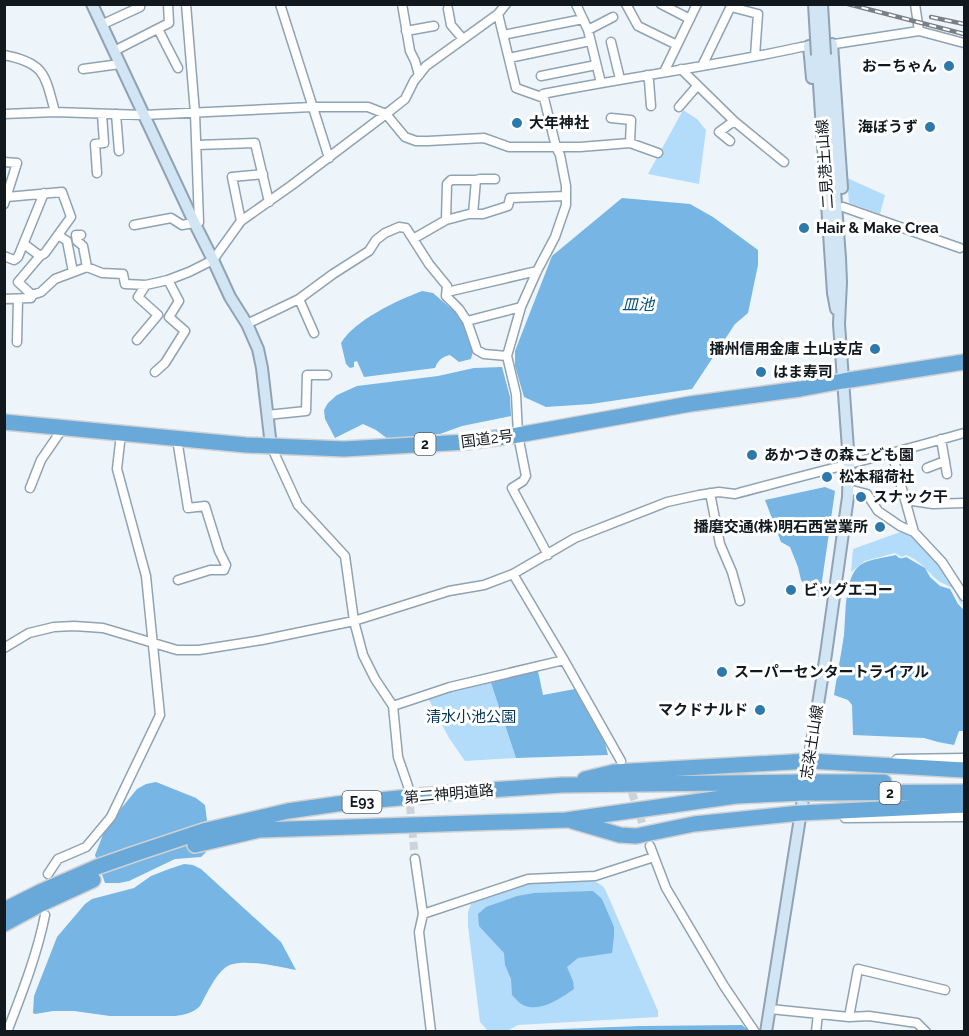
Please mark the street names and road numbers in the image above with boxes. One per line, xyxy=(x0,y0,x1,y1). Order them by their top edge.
street label: 二見港土山線 xyxy=(813,118,837,210)
street label: 国道2号 xyxy=(460,427,514,451)
road number: 2 xyxy=(414,433,436,455)
street label: 志染土山線 xyxy=(797,704,827,780)
street label: 第二神明道路 xyxy=(403,781,495,807)
road number: 2 xyxy=(880,782,900,804)
road number: E93 xyxy=(342,791,382,813)

